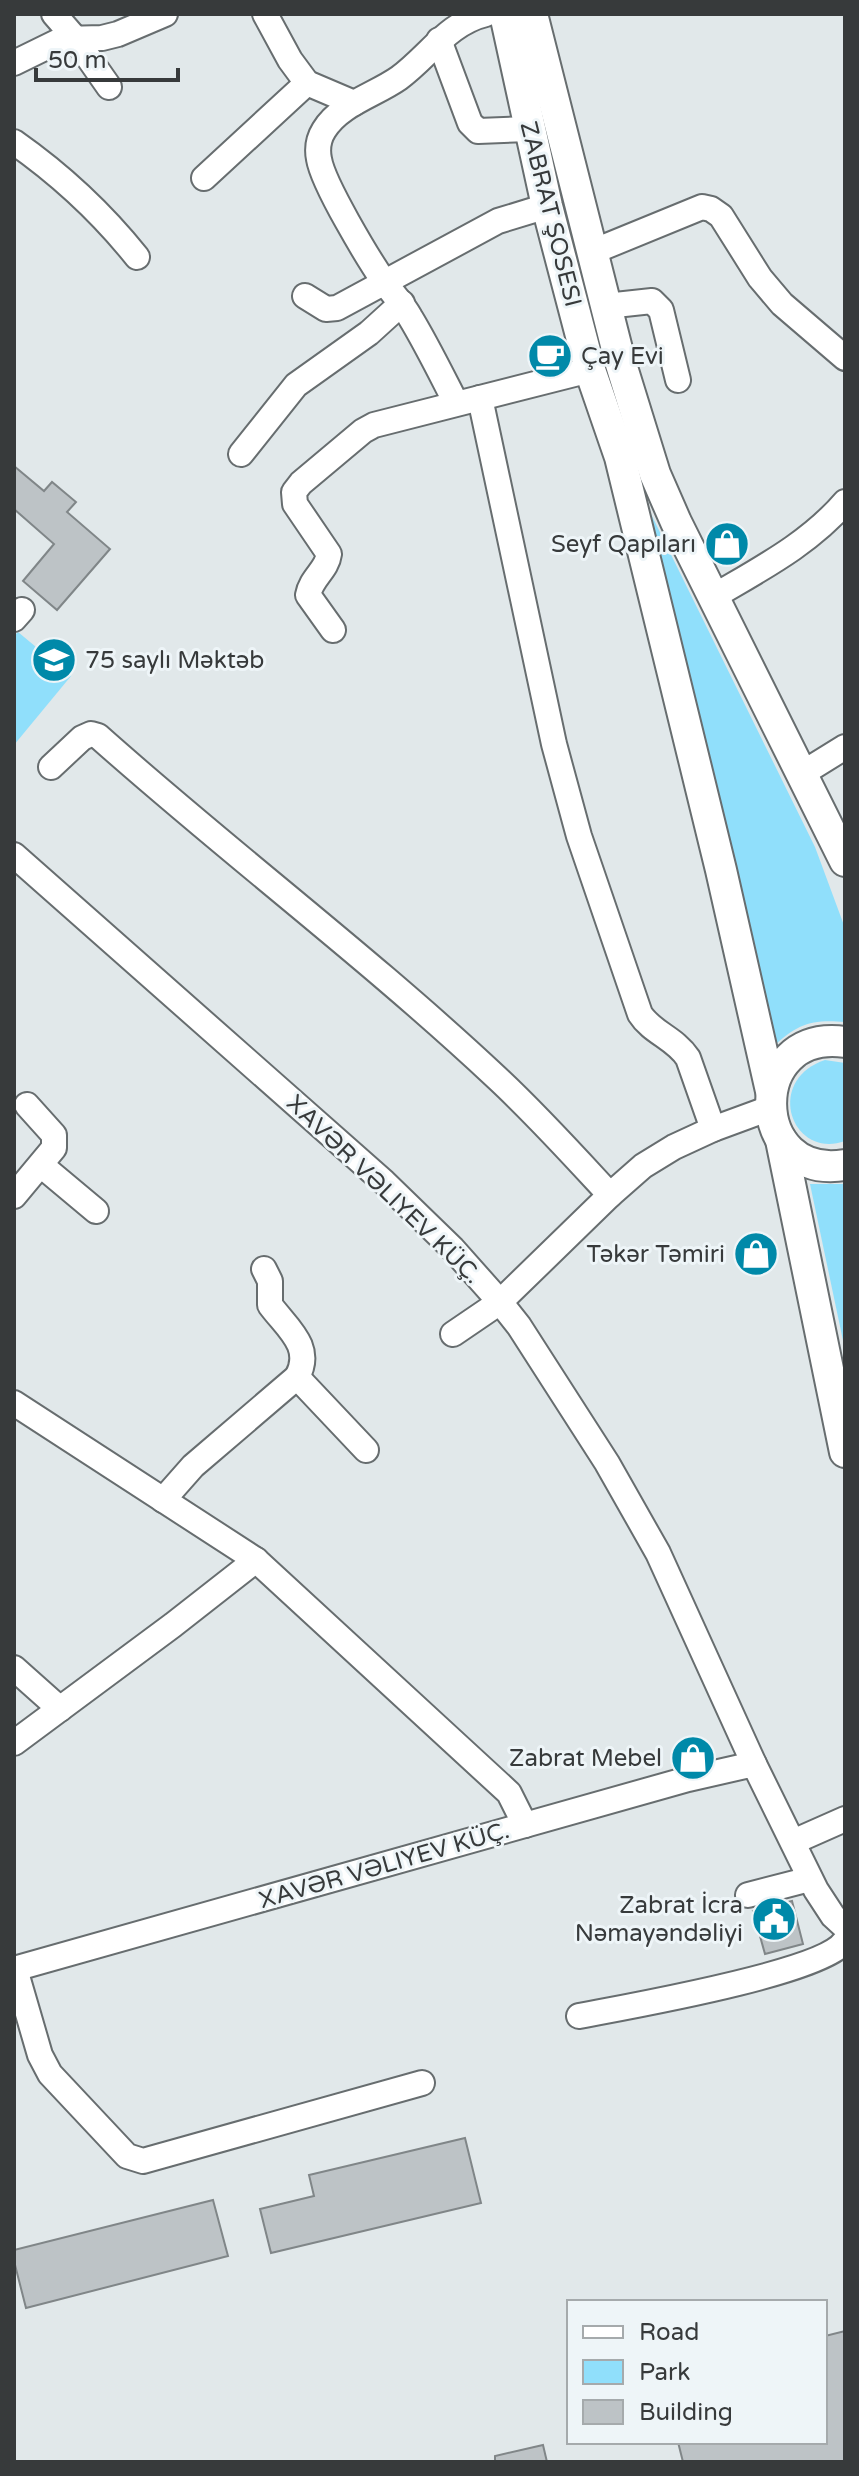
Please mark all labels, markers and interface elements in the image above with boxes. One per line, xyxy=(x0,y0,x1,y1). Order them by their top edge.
scale bar xyxy=(36,32,178,82)
text: 50 m xyxy=(48,46,106,75)
street label: ZABRAT ŞOSESI xyxy=(513,118,588,310)
cafe icon: Çay Evi xyxy=(526,332,574,380)
place label: Çay Evi xyxy=(581,342,664,371)
shop icon: Seyf Qapıları xyxy=(703,520,751,568)
place label: Seyf Qapıları xyxy=(551,530,696,559)
school or university icon: 75 saylı Məktəb xyxy=(30,636,78,684)
place label: 75 saylı Məktəb xyxy=(85,646,265,675)
street label: XAVƏR VƏLIYEV KÜÇ. xyxy=(280,1089,487,1290)
shop icon: Təkər Təmiri xyxy=(732,1230,780,1278)
place label: Təkər Təmiri xyxy=(587,1240,725,1269)
shop icon: Zabrat Mebel xyxy=(669,1734,717,1782)
place label: Zabrat Mebel xyxy=(509,1744,662,1773)
street label: XAVƏR VƏLIYEV KÜÇ. xyxy=(256,1816,513,1915)
place label: Zabrat İcra Nəmayəndəliyi xyxy=(575,1891,743,1948)
public building icon: Zabrat İcra Nəmayəndəliyi xyxy=(750,1895,798,1943)
legend xyxy=(567,2300,827,2444)
text: Road xyxy=(639,2318,699,2347)
text: Park xyxy=(639,2358,690,2387)
text: Building xyxy=(639,2398,733,2427)

